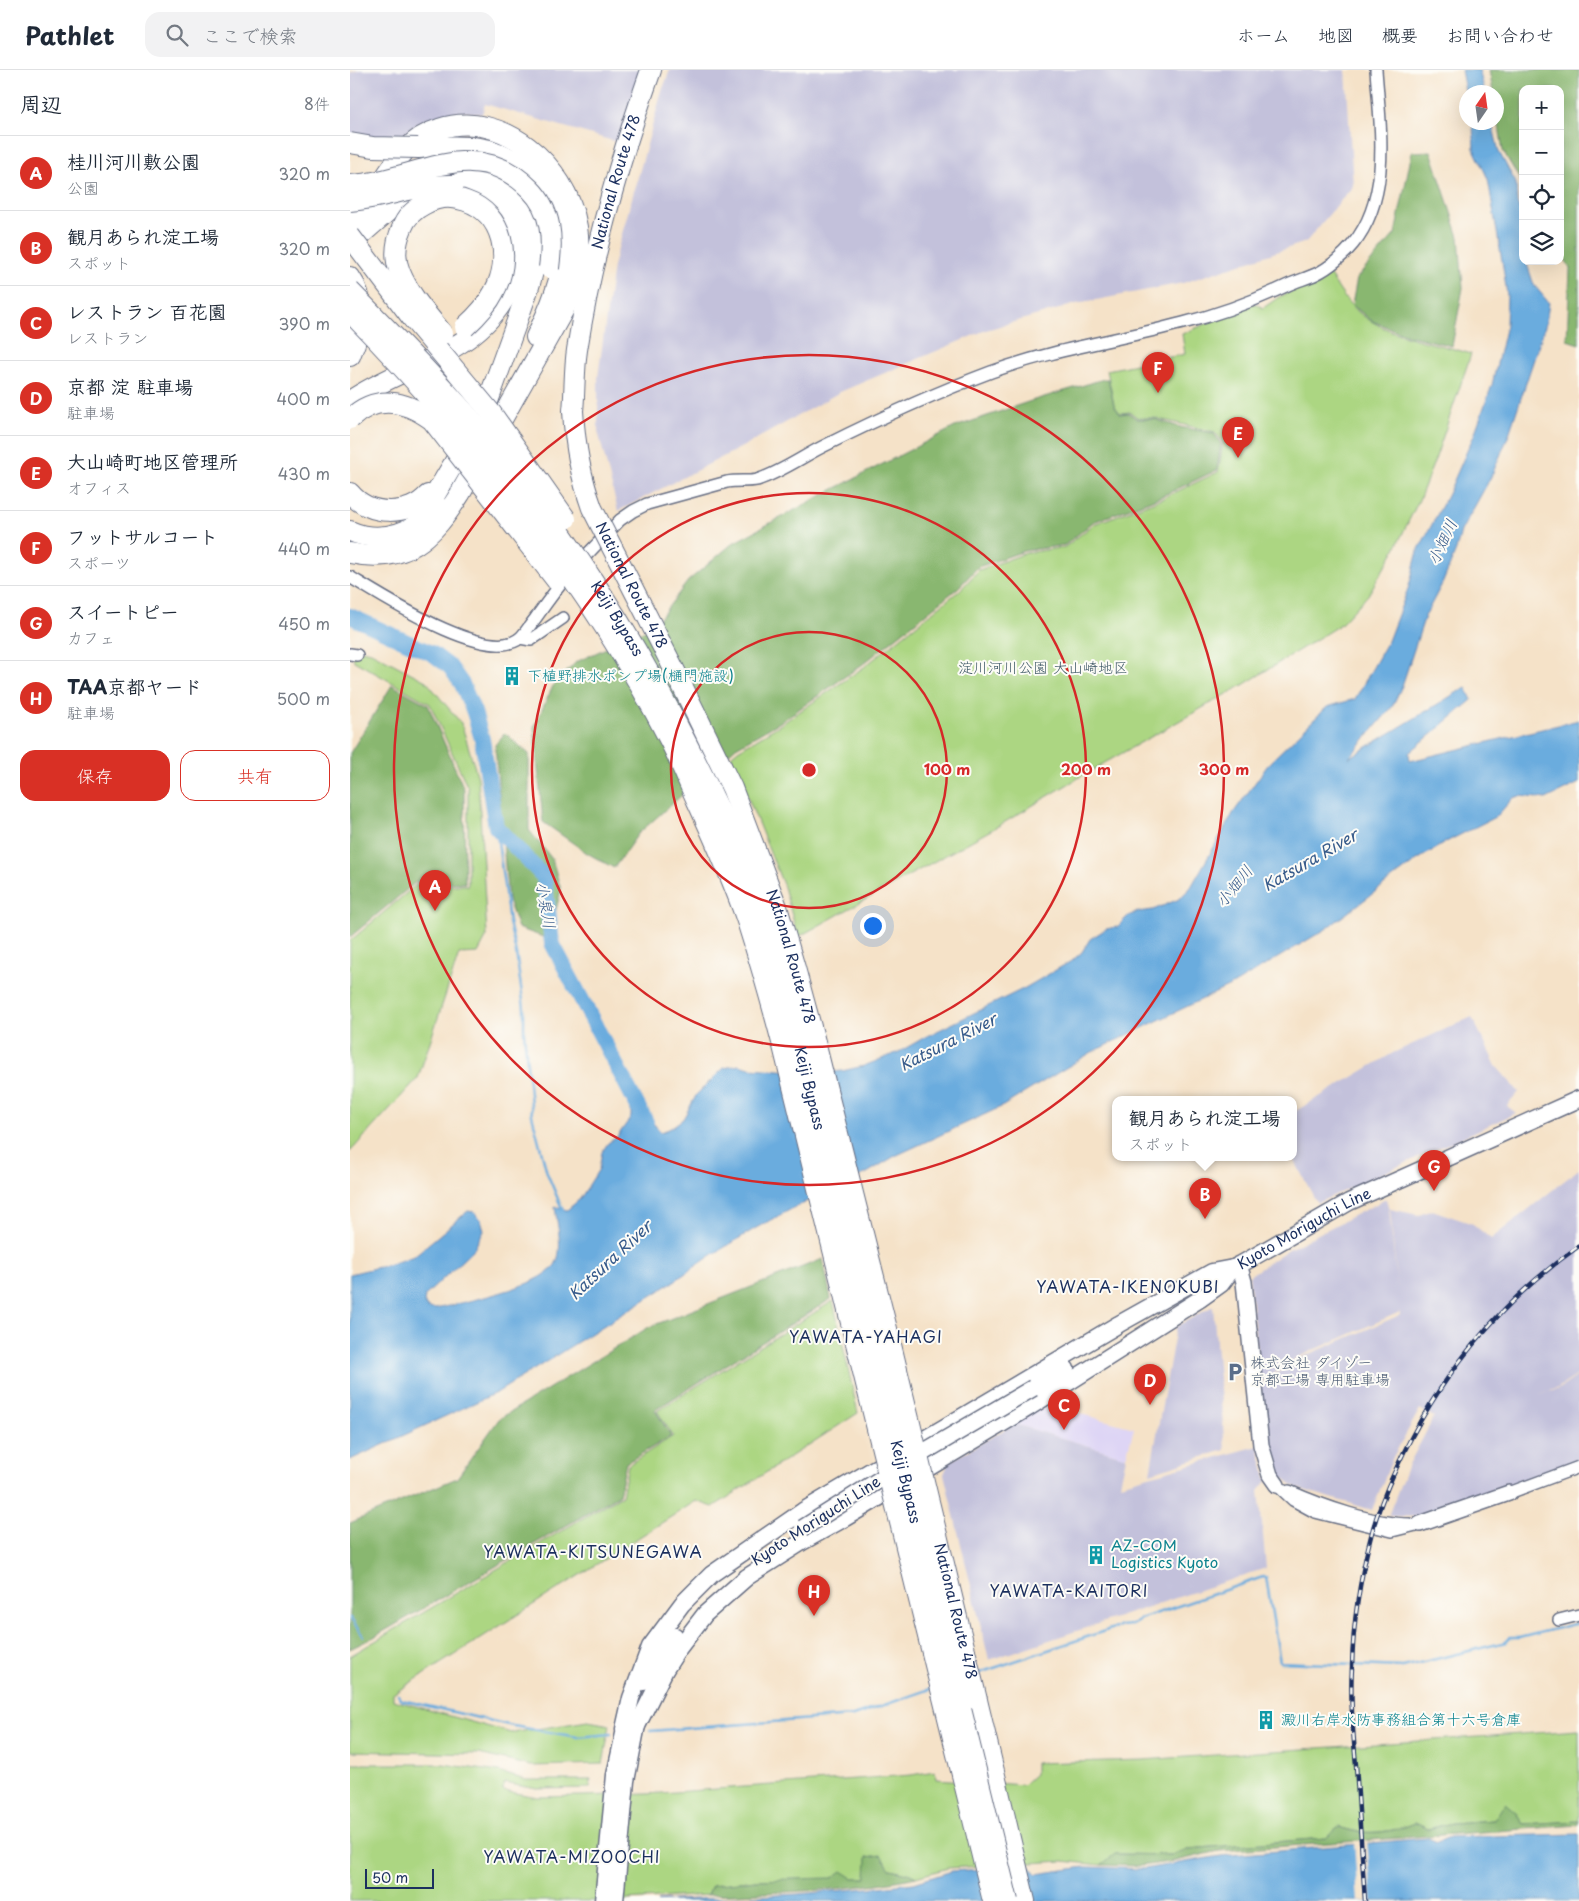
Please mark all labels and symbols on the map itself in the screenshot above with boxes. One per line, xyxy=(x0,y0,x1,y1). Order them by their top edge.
north arrow xyxy=(1459,85,1504,130)
street label: National Route 478 xyxy=(585,111,645,251)
pin: F xyxy=(1142,352,1174,393)
pin: E xyxy=(1222,417,1254,458)
water label: 小畑川 xyxy=(1420,515,1462,568)
street label: National Route 478 xyxy=(591,517,675,652)
street label: Keiji Bypass xyxy=(586,576,650,660)
park label: 淀川河川公園 大山崎地区 xyxy=(958,655,1128,678)
place label: 下植野排水ポンプ場(樋門施設) xyxy=(527,663,734,686)
building icon: 下植野排水ポンプ場(樋門施設) xyxy=(501,665,523,687)
text: 100 m xyxy=(924,757,970,780)
text: 200 m xyxy=(1061,757,1111,780)
text: 300 m xyxy=(1199,757,1249,780)
centre of rings xyxy=(800,761,818,779)
water label: Katsura River xyxy=(1257,821,1363,896)
water label: 小畑川 xyxy=(1209,859,1258,912)
pin: A xyxy=(419,870,451,911)
water label: 小泉川 xyxy=(531,879,563,931)
street label: National Route 478 xyxy=(761,885,823,1026)
your location xyxy=(860,913,886,939)
water label: Katsura River xyxy=(895,1005,1002,1076)
street label: Keiji Bypass xyxy=(790,1044,832,1132)
pin: G xyxy=(1418,1150,1450,1191)
pin: B xyxy=(1189,1178,1221,1219)
street label: Kyoto Moriguchi Line xyxy=(1232,1181,1374,1274)
water label: Katsura River xyxy=(562,1213,658,1304)
district label: YAWATA-IKENOKUBI xyxy=(1036,1274,1220,1298)
district label: YAWATA-YAHAGI xyxy=(789,1324,943,1348)
place label: 株式会社 ダイゾー 京都工場 専用駐車場 xyxy=(1250,1350,1390,1390)
parking icon: 株式会社 ダイゾー 京都工場 専用駐車場 xyxy=(1224,1361,1246,1383)
pin: D xyxy=(1134,1364,1166,1405)
pin: C xyxy=(1048,1389,1080,1430)
street label: Keiji Bypass xyxy=(886,1437,928,1526)
street label: Kyoto Moriguchi Line xyxy=(746,1469,885,1570)
place label: AZ-COM Logistics Kyoto xyxy=(1111,1533,1218,1573)
district label: YAWATA-KITSUNEGAWA xyxy=(483,1539,703,1563)
street label: National Route 478 xyxy=(929,1540,985,1681)
building icon: AZ-COM Logistics Kyoto xyxy=(1085,1544,1107,1566)
pin: H xyxy=(798,1575,830,1616)
district label: YAWATA-KAITORI xyxy=(989,1578,1149,1602)
place label: 澱川右岸水防事務組合第十六号倉庫 xyxy=(1281,1707,1521,1730)
building icon: 澱川右岸水防事務組合第十六号倉庫 xyxy=(1255,1709,1277,1731)
district label: YAWATA-MIZOOCHI xyxy=(483,1844,661,1868)
scale bar xyxy=(365,1866,434,1889)

